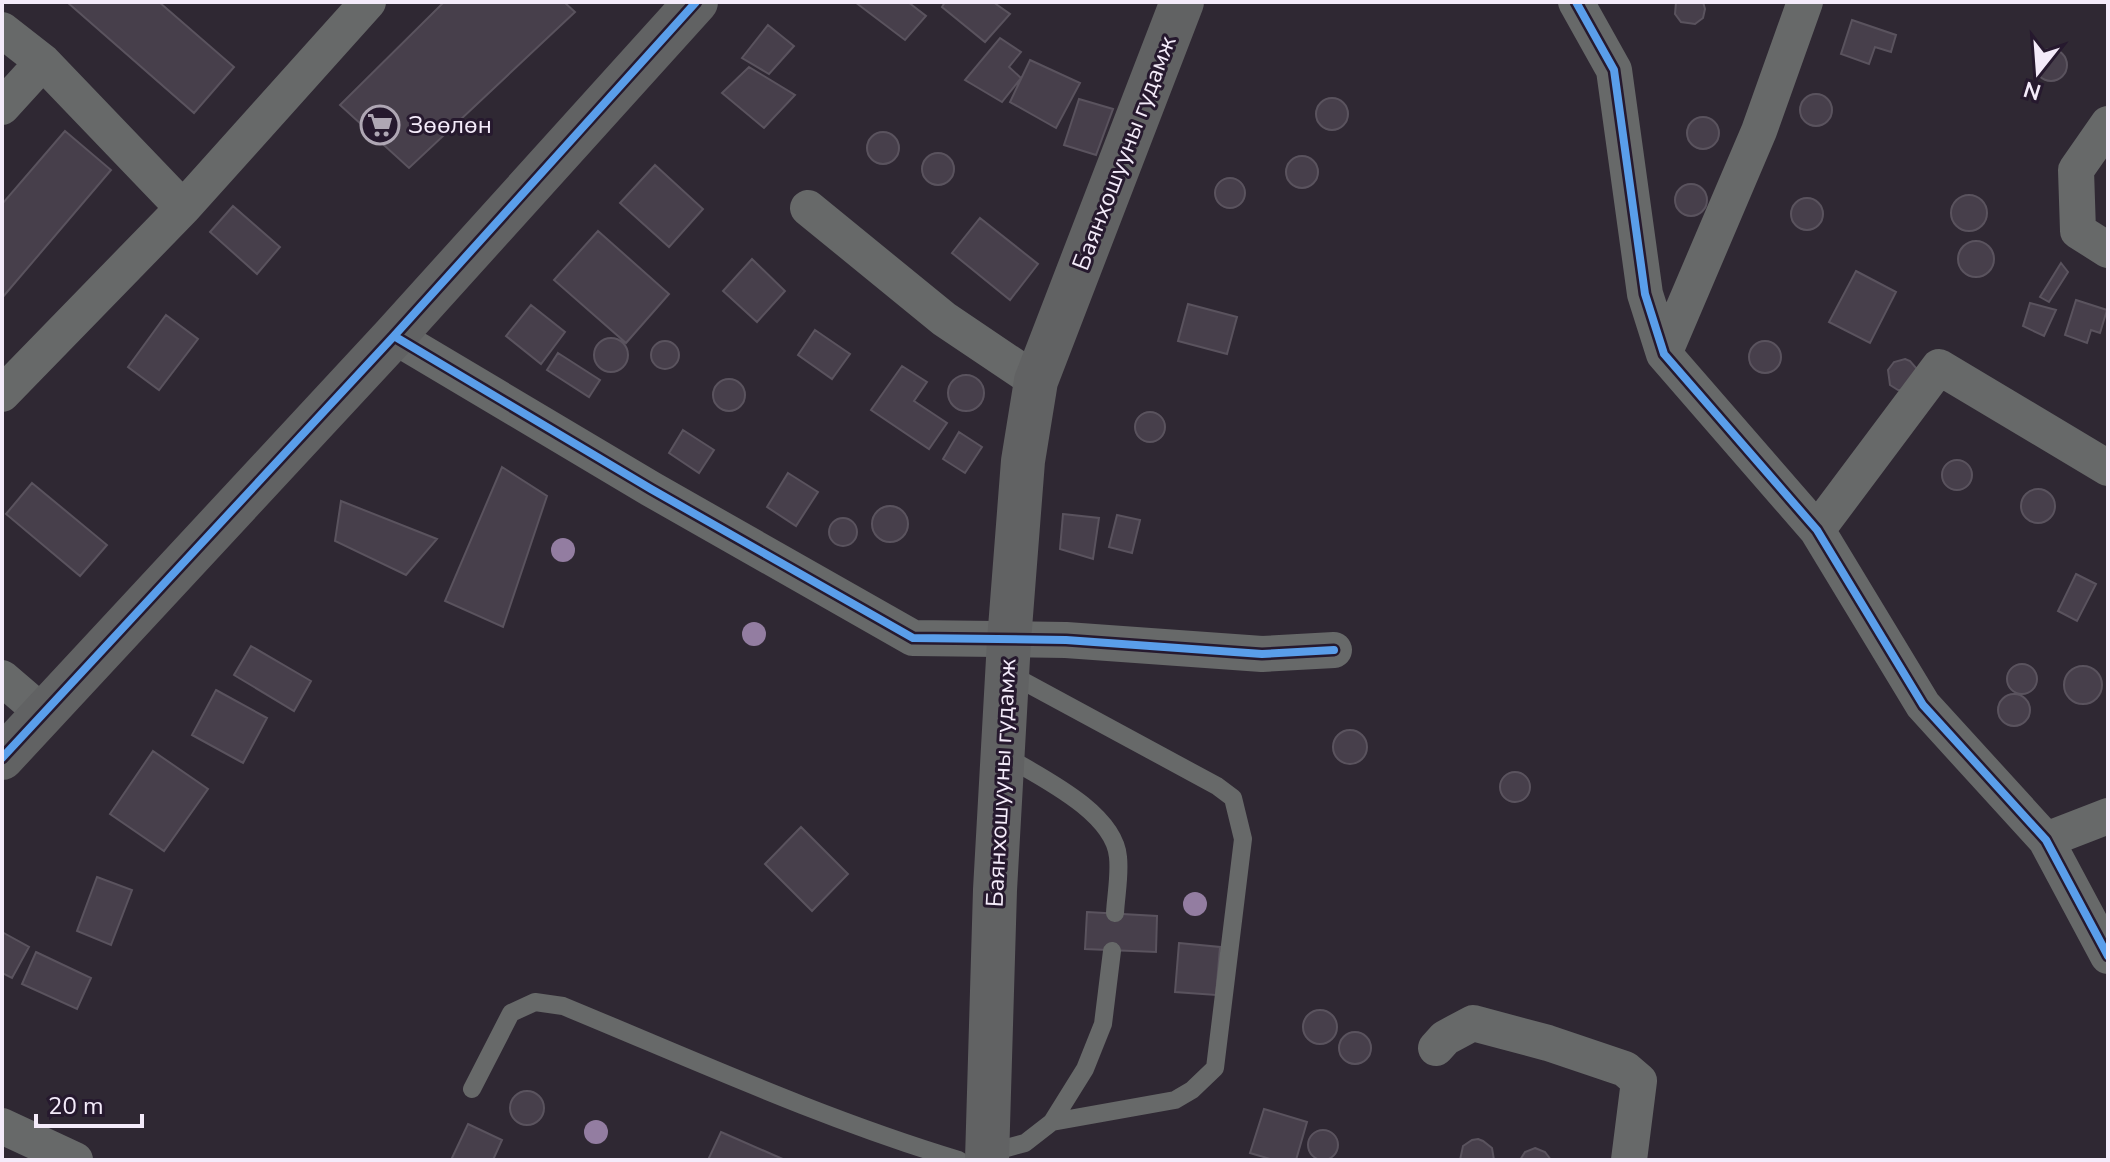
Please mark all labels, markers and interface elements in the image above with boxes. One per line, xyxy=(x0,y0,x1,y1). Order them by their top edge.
street label: Баянхошууны гудамж xyxy=(1065,31,1184,275)
north arrow xyxy=(1998,32,2078,112)
text: N xyxy=(2020,73,2045,107)
supermarket icon: Зөөлөн xyxy=(359,104,401,146)
place label: Зөөлөн xyxy=(408,109,492,141)
street label: Баянхошууны гудамж xyxy=(979,658,1023,908)
scale bar xyxy=(36,1078,142,1128)
text: 20 m xyxy=(48,1090,104,1122)

